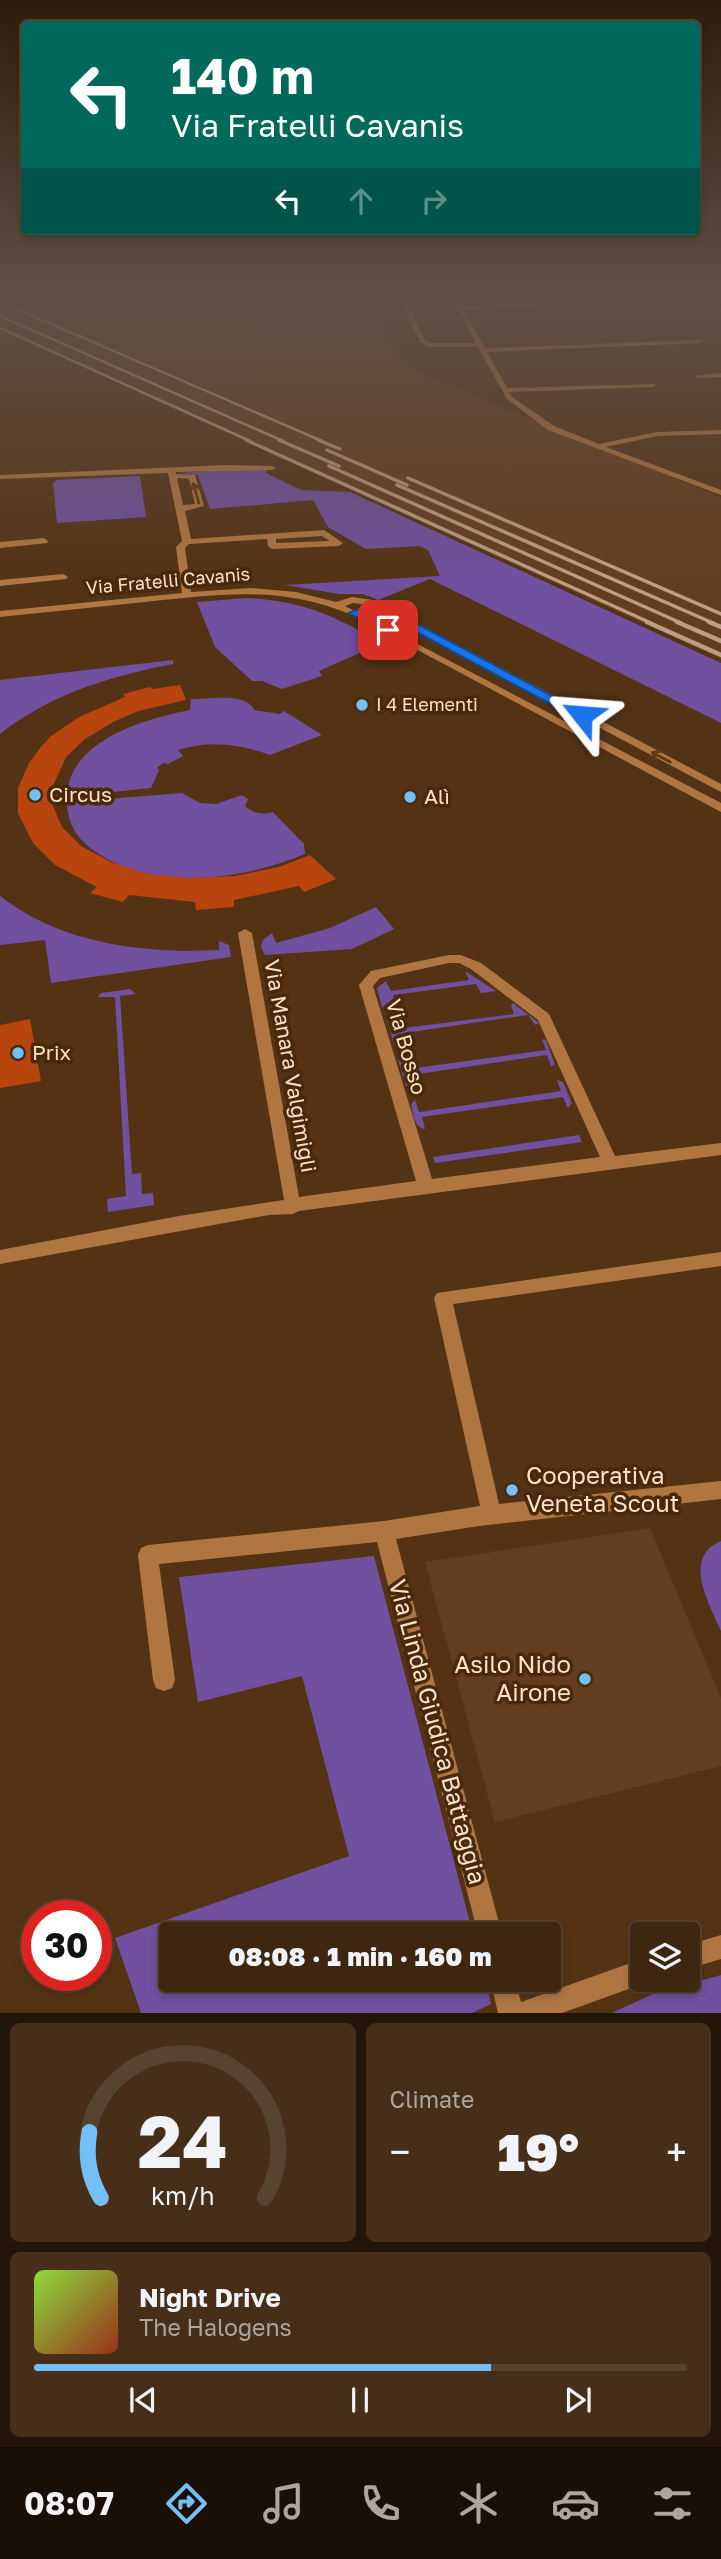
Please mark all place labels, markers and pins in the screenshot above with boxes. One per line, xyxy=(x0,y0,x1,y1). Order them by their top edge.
pin xyxy=(358,600,418,660)
place label: I 4 Elementi xyxy=(376,693,478,715)
marker: I 4 Elementi xyxy=(354,697,370,713)
place label: Circus xyxy=(49,781,112,807)
place label: Alì xyxy=(424,783,450,809)
marker: Circus xyxy=(27,787,43,803)
marker: Alì xyxy=(402,789,418,805)
place label: Prix xyxy=(32,1039,72,1065)
marker: Prix xyxy=(10,1045,26,1061)
place label: Cooperativa Veneta Scout xyxy=(526,1460,679,1517)
marker: Cooperativa Veneta Scout xyxy=(504,1482,520,1498)
place label: Asilo Nido Airone xyxy=(454,1649,571,1706)
marker: Asilo Nido Airone xyxy=(577,1671,593,1687)

